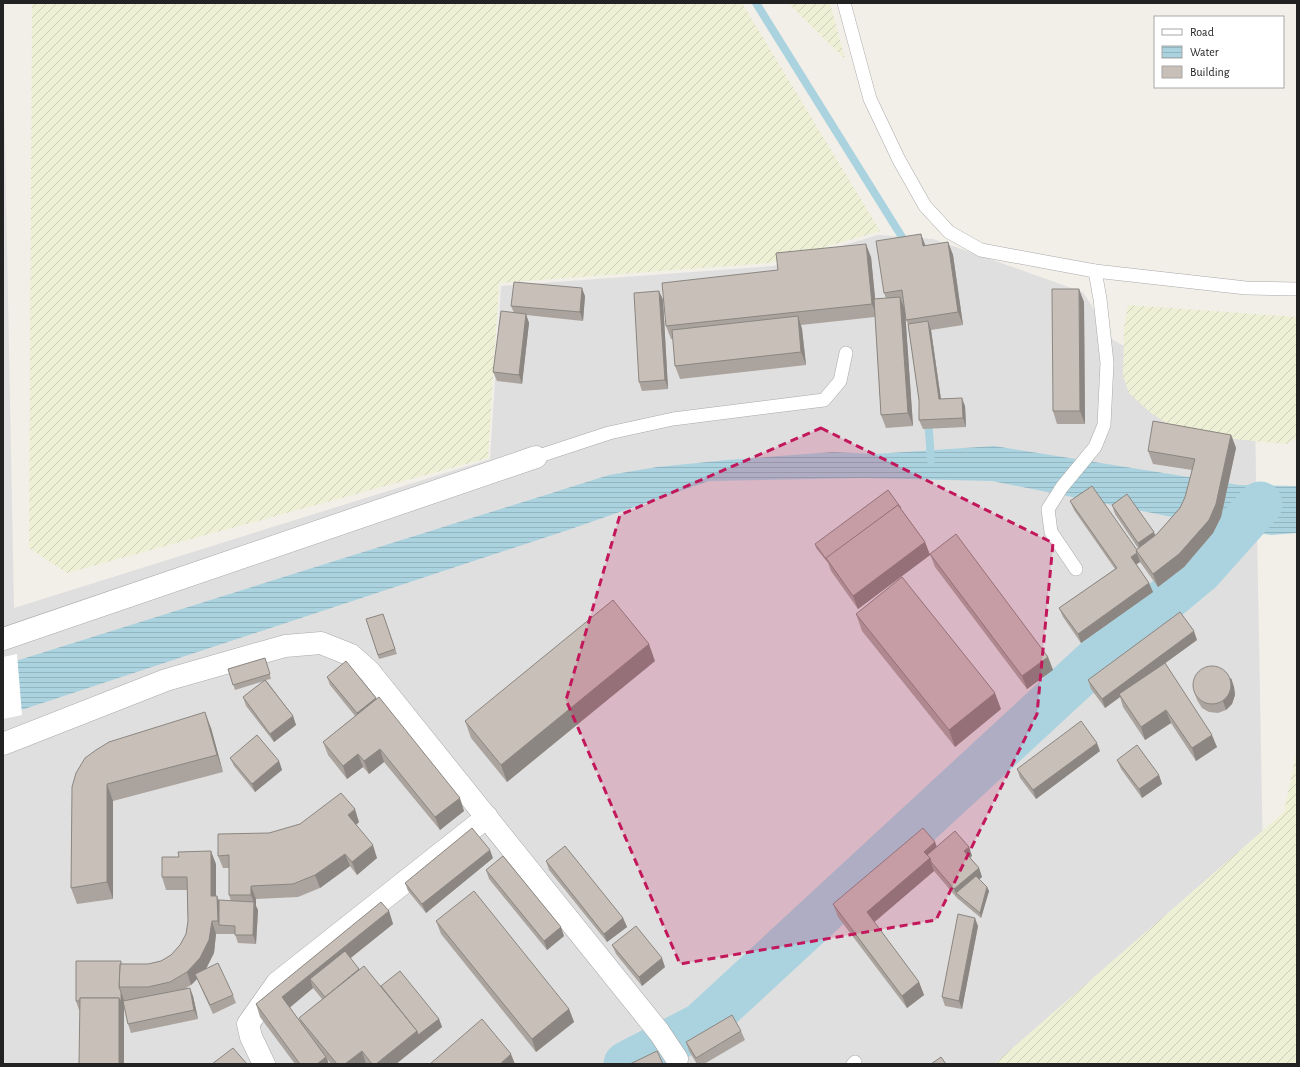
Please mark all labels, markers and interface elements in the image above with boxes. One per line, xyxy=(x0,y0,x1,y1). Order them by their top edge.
legend xyxy=(1154,16,1284,88)
text: Road xyxy=(1190,26,1214,38)
text: Water xyxy=(1190,46,1219,58)
text: Building xyxy=(1190,66,1230,78)

